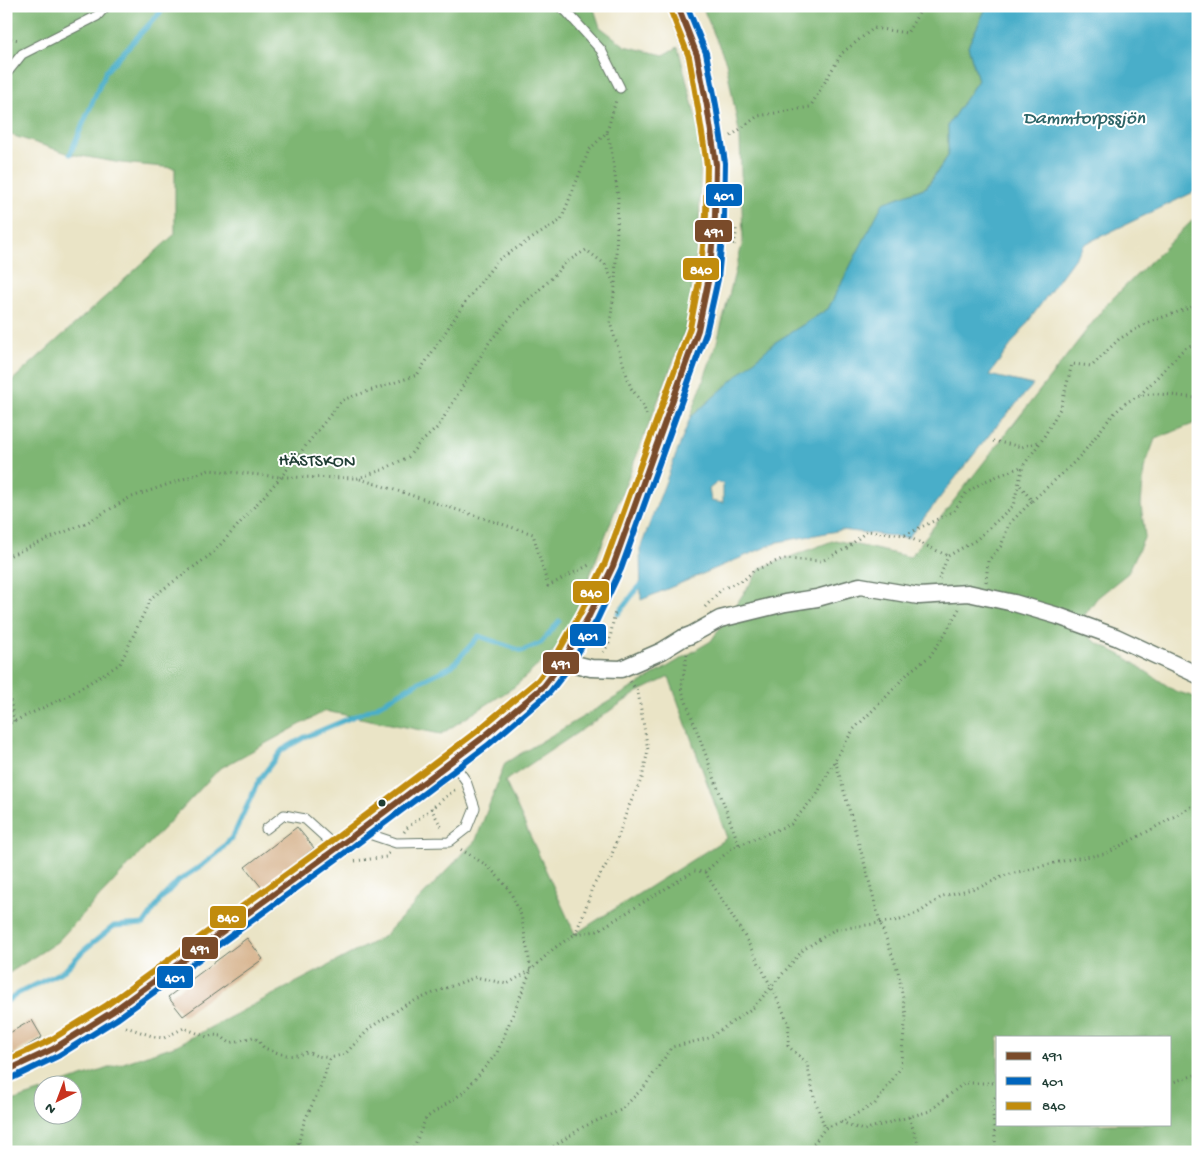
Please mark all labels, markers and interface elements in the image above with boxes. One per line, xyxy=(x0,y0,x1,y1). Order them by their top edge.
water label: Dammtorpssjön xyxy=(1023,108,1146,131)
line badge: 401 xyxy=(705,183,743,207)
text: 401 xyxy=(713,189,734,206)
line badge: 491 xyxy=(694,219,733,243)
text: 491 xyxy=(703,225,724,242)
line badge: 840 xyxy=(682,257,720,281)
text: 840 xyxy=(690,263,712,280)
street label: HÄSTSKON xyxy=(278,451,356,473)
line badge: 840 xyxy=(572,580,610,604)
text: 840 xyxy=(580,586,602,603)
line badge: 401 xyxy=(569,623,607,647)
text: 401 xyxy=(577,629,598,646)
line badge: 491 xyxy=(542,651,580,675)
text: 491 xyxy=(550,657,571,674)
unlabelled marker xyxy=(377,798,387,808)
line badge: 840 xyxy=(209,905,247,929)
text: 840 xyxy=(217,911,239,928)
line badge: 491 xyxy=(181,936,219,960)
text: 491 xyxy=(189,942,210,959)
line badge: 401 xyxy=(156,965,194,989)
text: 401 xyxy=(164,971,185,988)
legend xyxy=(996,1036,1172,1126)
text: 491 xyxy=(1042,1048,1063,1066)
text: 401 xyxy=(1042,1074,1064,1092)
north arrow xyxy=(32,1076,82,1126)
text: N xyxy=(42,1098,60,1117)
text: 840 xyxy=(1042,1098,1066,1116)

